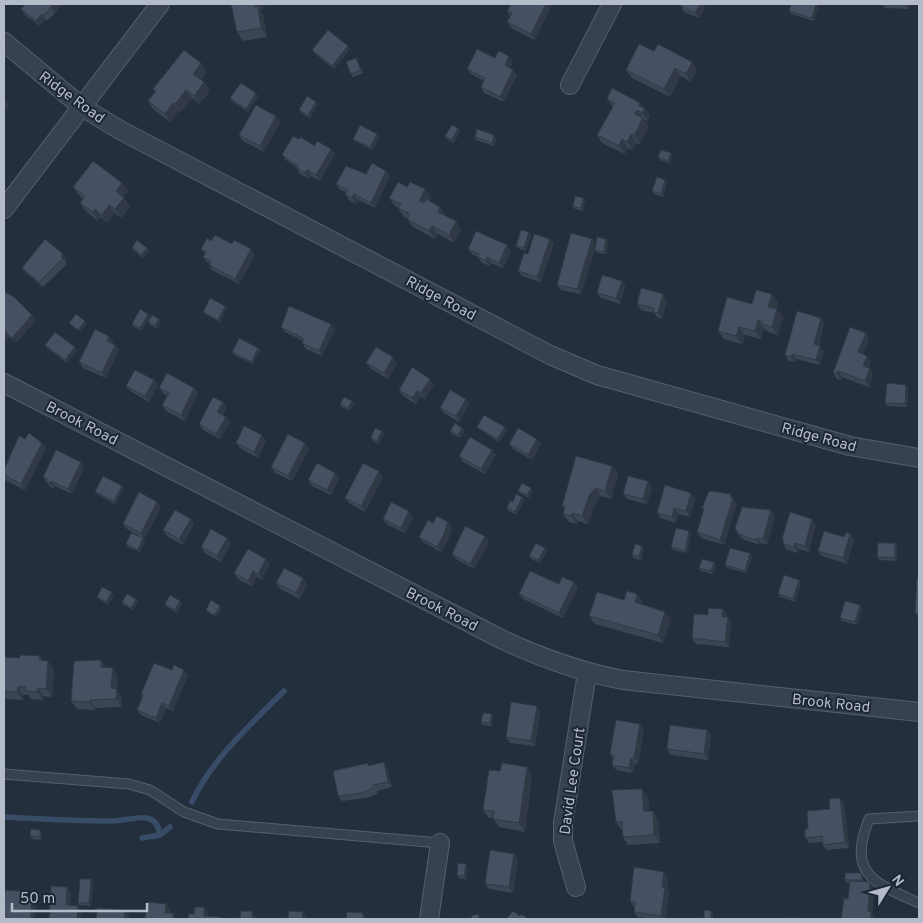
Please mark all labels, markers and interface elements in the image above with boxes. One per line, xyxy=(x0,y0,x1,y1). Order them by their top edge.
street label: Ridge Road xyxy=(34,68,108,129)
street label: Ridge Road xyxy=(402,273,479,326)
street label: Brook Road xyxy=(42,398,121,451)
street label: Ridge Road xyxy=(779,419,858,458)
street label: Brook Road xyxy=(402,584,481,637)
street label: Brook Road xyxy=(791,691,871,718)
street label: David Lee Court xyxy=(557,726,590,836)
north arrow xyxy=(863,863,913,913)
text: N xyxy=(887,872,907,890)
scale bar xyxy=(12,880,148,912)
text: 50 m xyxy=(20,890,55,909)

